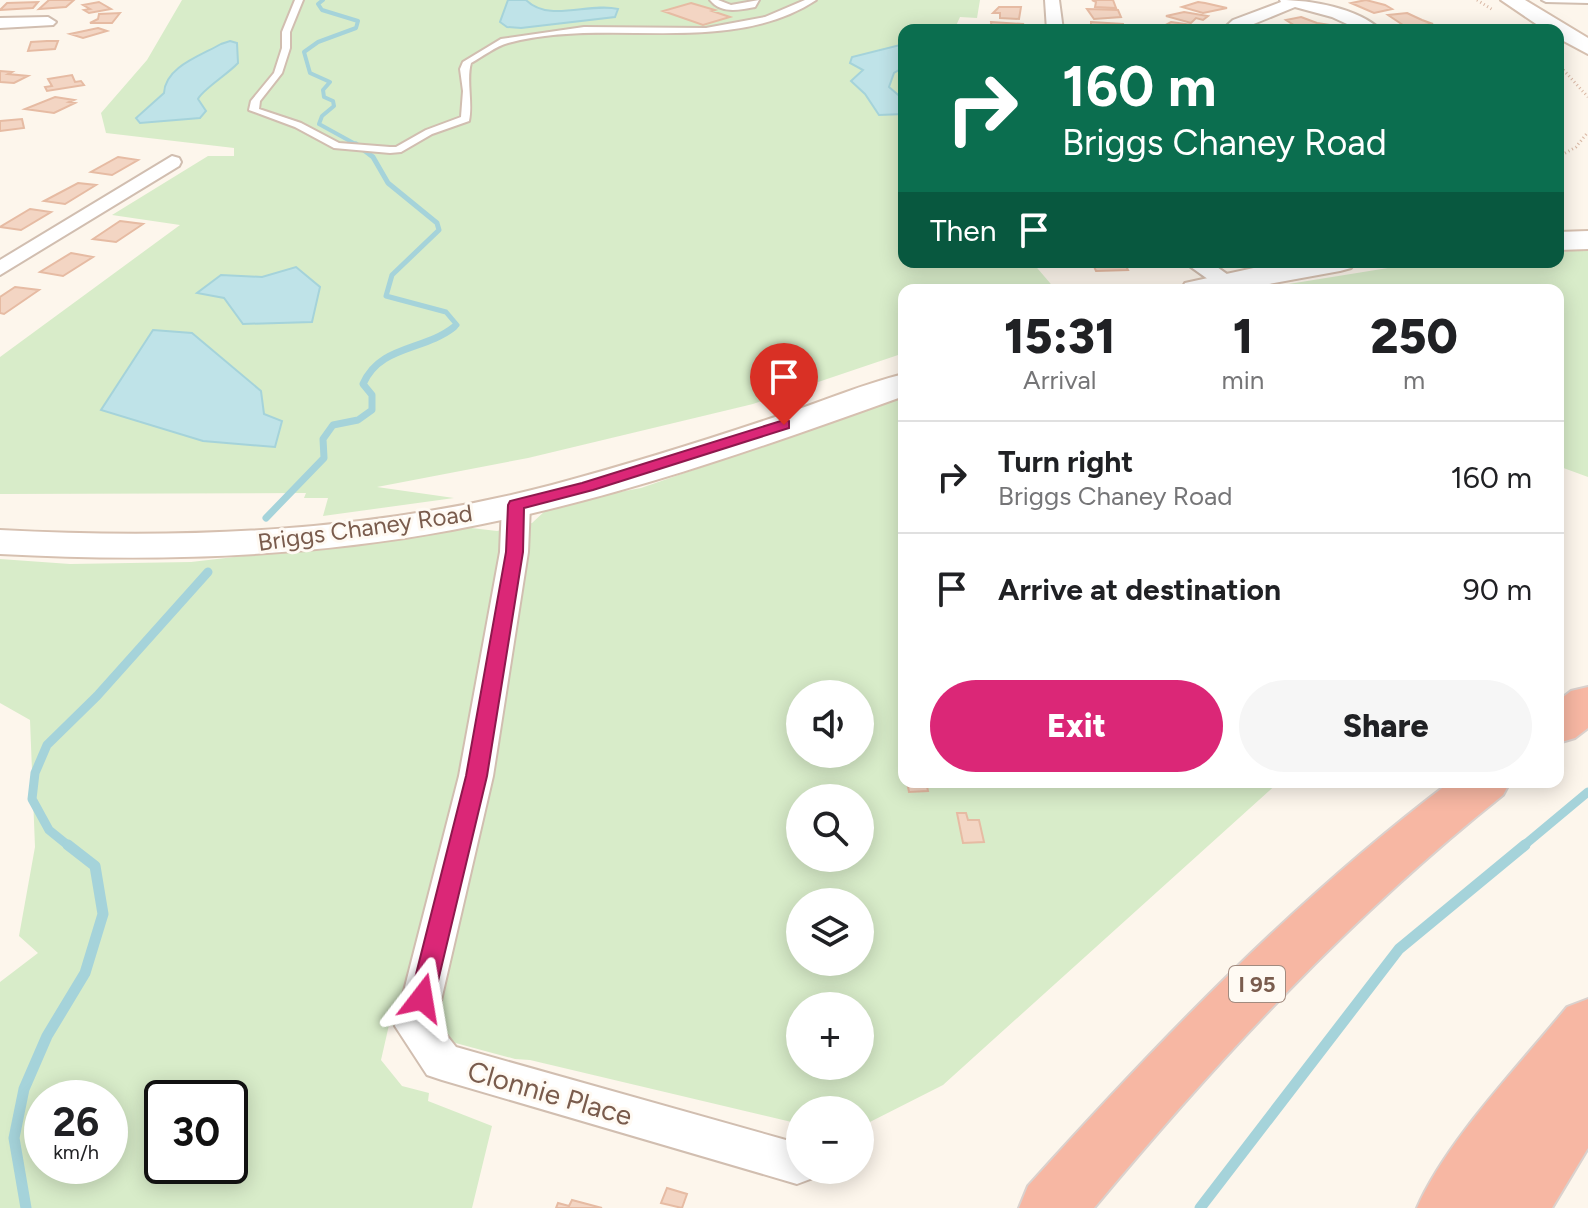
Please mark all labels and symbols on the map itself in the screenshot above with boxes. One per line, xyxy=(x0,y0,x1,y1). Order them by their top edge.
pin xyxy=(750,343,818,425)
street label: Briggs Chaney Road xyxy=(256,498,474,557)
position arrow xyxy=(380,956,464,1040)
road number: I 95 xyxy=(1229,966,1285,1002)
street label: Clonnie Place xyxy=(464,1053,636,1133)
speed limit sign: 30 xyxy=(144,1080,248,1184)

